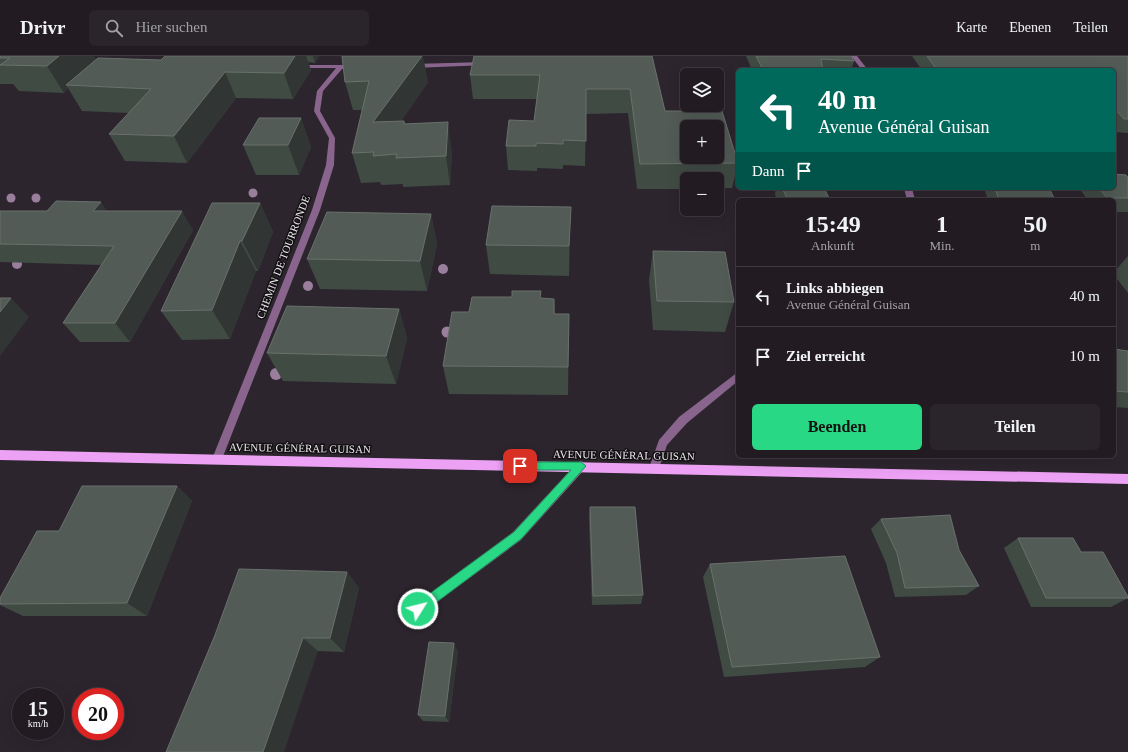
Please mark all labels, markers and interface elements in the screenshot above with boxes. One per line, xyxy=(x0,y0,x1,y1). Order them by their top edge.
search box xyxy=(89,10,369,46)
text: Drivr xyxy=(20,17,65,38)
icon: search xyxy=(103,17,125,39)
text: Hier suchen xyxy=(135,19,207,35)
text: Karte xyxy=(956,20,987,35)
text: Ebenen xyxy=(1009,20,1051,35)
text: Teilen xyxy=(1073,20,1108,35)
map controls xyxy=(680,68,724,216)
button: layers xyxy=(680,68,724,112)
icon: left xyxy=(752,84,804,136)
text: 40 m xyxy=(818,84,876,115)
text: Avenue Général Guisan xyxy=(818,117,990,137)
button: + xyxy=(680,120,724,164)
icon: arrive xyxy=(793,160,815,182)
text: Dann xyxy=(752,163,785,179)
button: − xyxy=(680,172,724,216)
street label: CHEMIN DE TOURRONDE xyxy=(254,193,312,320)
text: 15:49 xyxy=(805,211,861,237)
text: 1 xyxy=(936,211,948,237)
text: 50 xyxy=(1023,211,1047,237)
text: Ankunft xyxy=(811,238,854,253)
text: Min. xyxy=(930,238,954,253)
text: m xyxy=(1030,238,1040,253)
text: Links abbiegen xyxy=(786,280,884,296)
icon: left xyxy=(752,286,774,308)
text: 40 m xyxy=(1070,288,1100,304)
text: Avenue Général Guisan xyxy=(786,297,910,312)
icon: arrive xyxy=(752,346,774,368)
text: Ziel erreicht xyxy=(786,348,865,364)
text: 10 m xyxy=(1070,348,1100,364)
button: Beenden xyxy=(752,404,922,450)
button: Teilen xyxy=(930,404,1100,450)
street label: AVENUE GÉNÉRAL GUISAN xyxy=(229,441,371,455)
street label: AVENUE GÉNÉRAL GUISAN xyxy=(553,448,695,462)
pin xyxy=(503,449,537,483)
icon: arrive xyxy=(509,455,531,477)
position arrow xyxy=(397,588,439,630)
speed limit sign: 20 xyxy=(72,688,124,740)
text: 15 xyxy=(28,698,48,720)
text: km/h xyxy=(28,718,48,729)

